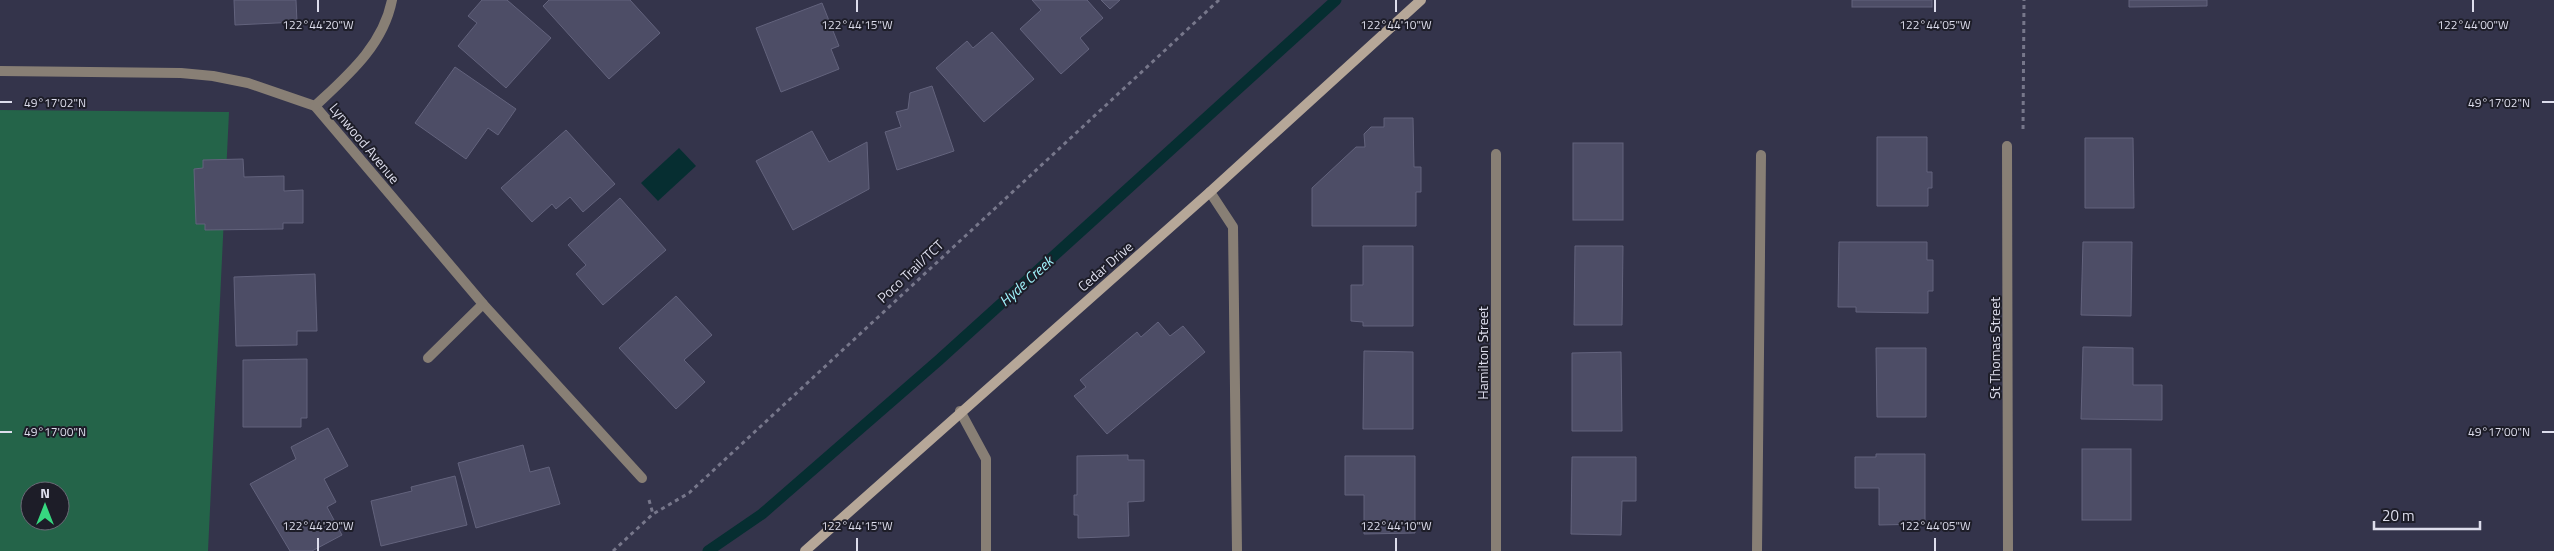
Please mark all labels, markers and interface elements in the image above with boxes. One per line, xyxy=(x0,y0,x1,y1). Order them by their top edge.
text: 122°44'20"W xyxy=(282,15,354,34)
text: 122°44'15"W xyxy=(821,15,893,34)
text: 122°44'10"W xyxy=(1360,15,1432,34)
text: 122°44'05"W xyxy=(1899,15,1971,34)
text: 122°44'00"W xyxy=(2437,15,2509,34)
text: 49°17'02"N xyxy=(24,93,86,112)
text: 49°17'02"N xyxy=(2468,93,2530,112)
street label: Lynwood Avenue xyxy=(325,98,405,188)
street label: Poco Trail/TCT xyxy=(872,234,948,307)
street label: Cedar Drive xyxy=(1073,236,1137,296)
water label: Hyde Creek xyxy=(994,249,1060,312)
street label: St Thomas Street xyxy=(1984,297,2005,399)
street label: Hamilton Street xyxy=(1472,306,1493,400)
text: 49°17'00"N xyxy=(24,422,86,441)
text: 49°17'00"N xyxy=(2468,422,2530,441)
north arrow xyxy=(20,481,70,531)
text: N xyxy=(40,482,50,503)
scale bar xyxy=(2374,498,2480,530)
text: 20 m xyxy=(2382,504,2415,527)
text: 122°44'20"W xyxy=(282,516,354,535)
text: 122°44'15"W xyxy=(821,516,893,535)
text: 122°44'10"W xyxy=(1360,516,1432,535)
text: 122°44'05"W xyxy=(1899,516,1971,535)

